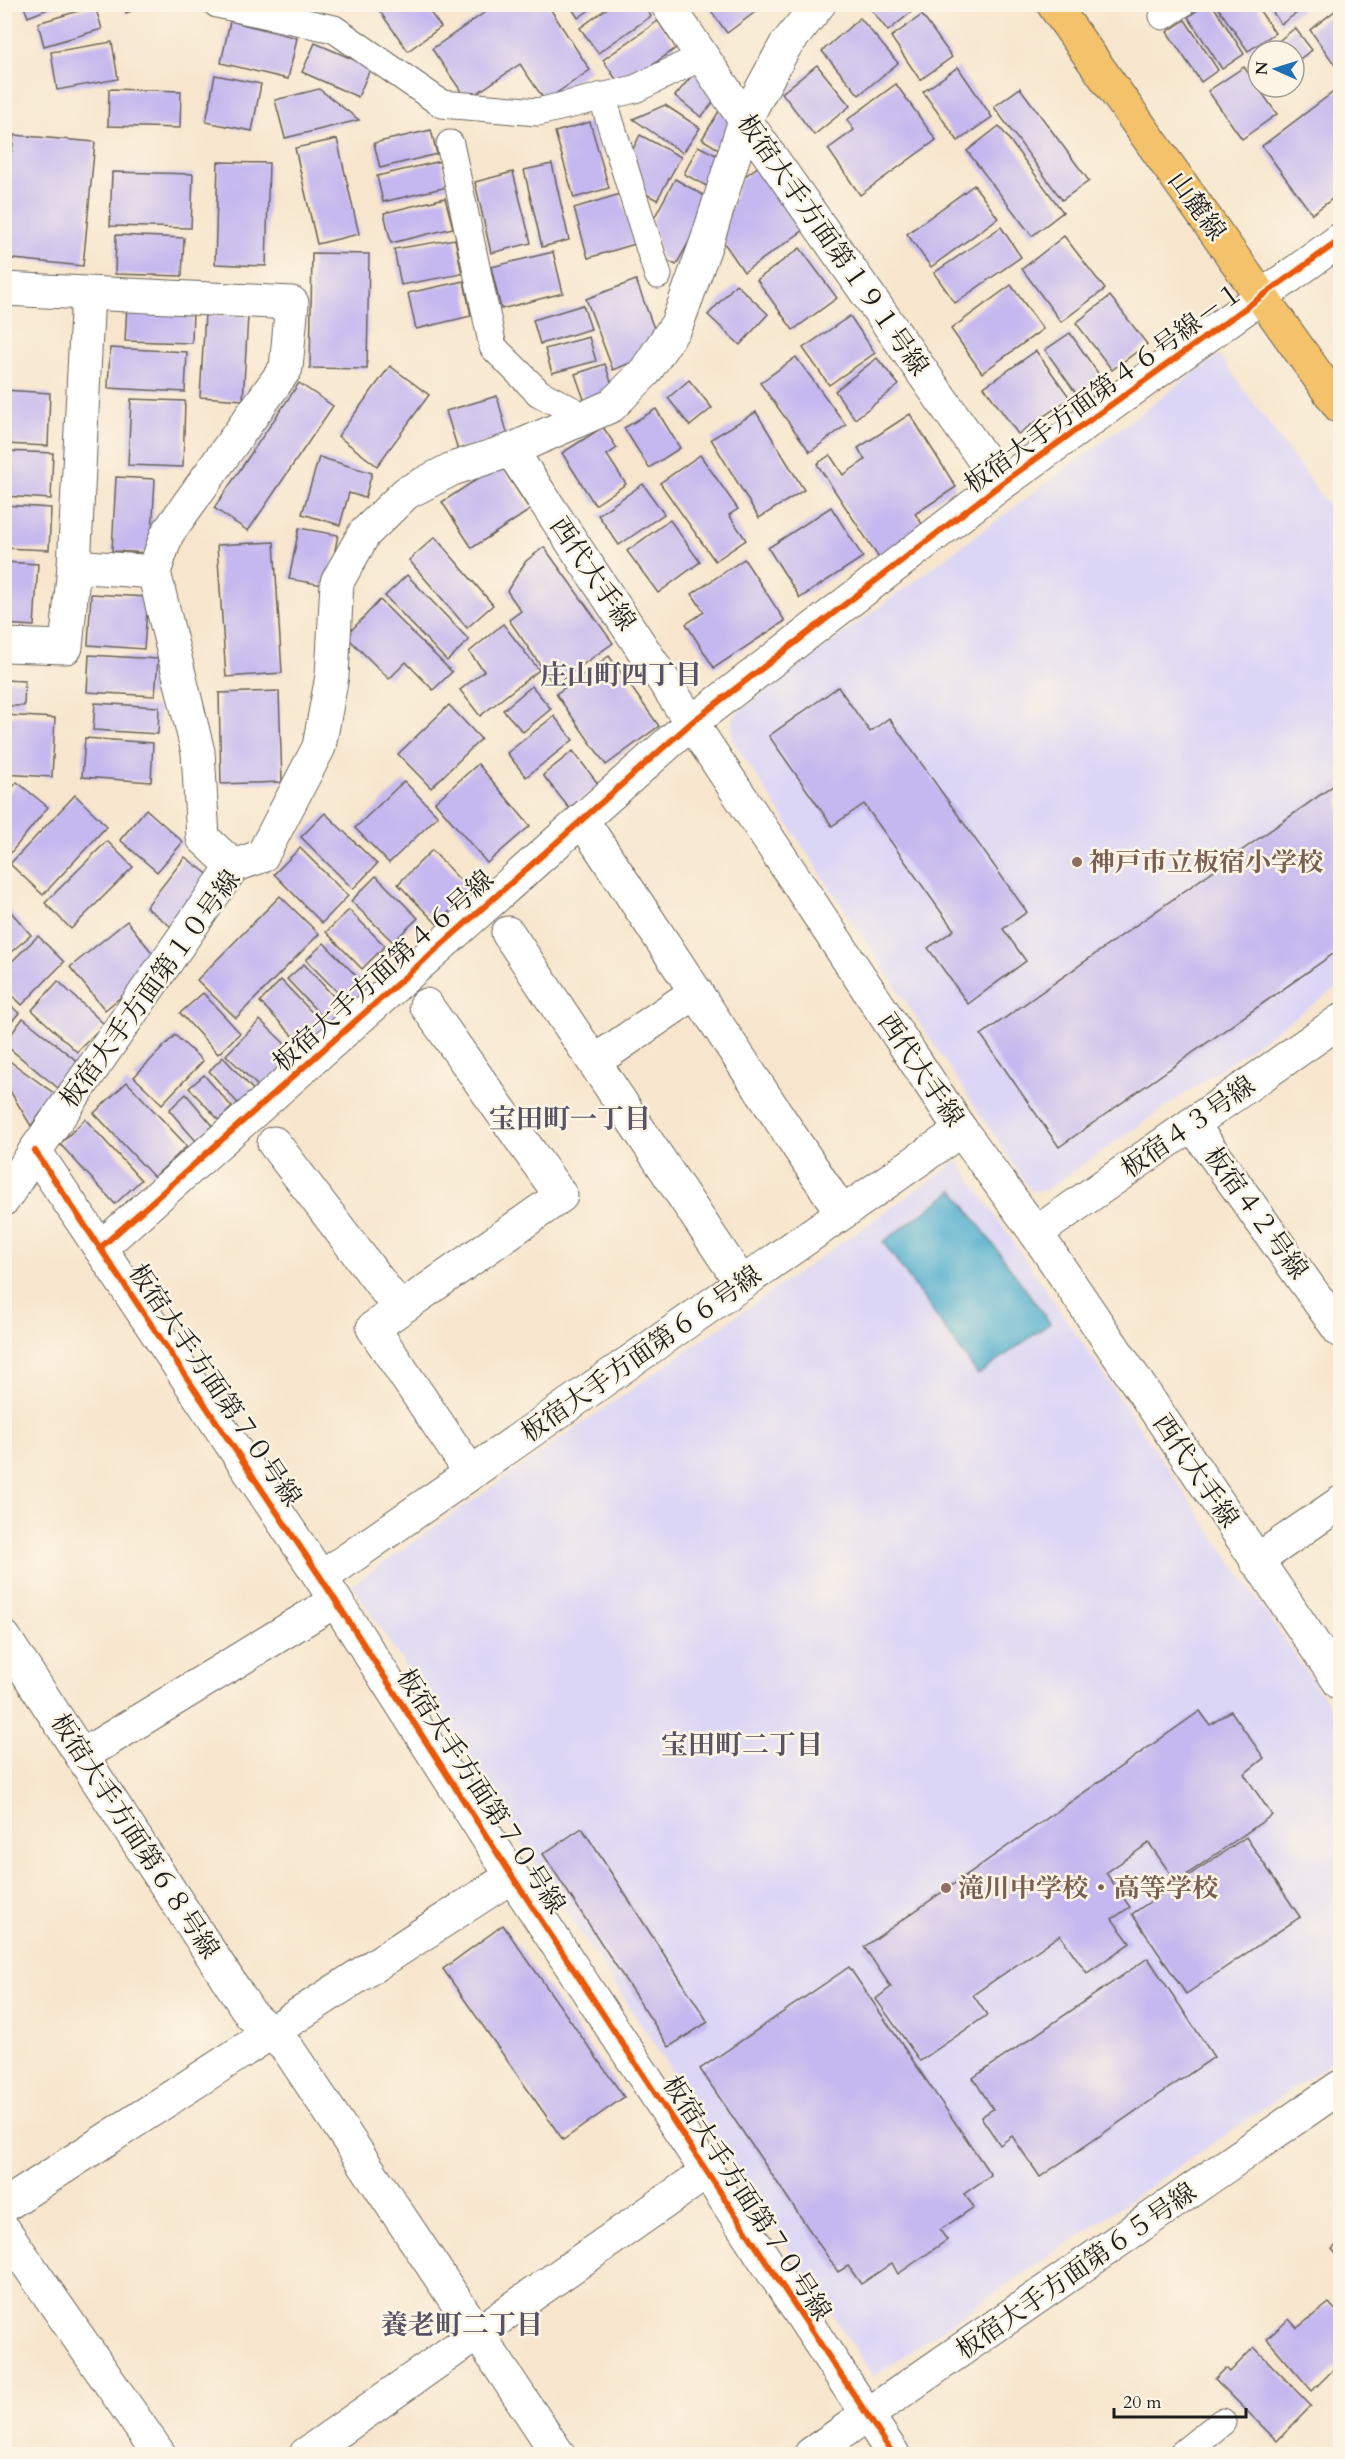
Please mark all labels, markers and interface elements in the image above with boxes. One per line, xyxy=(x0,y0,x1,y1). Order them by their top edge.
north arrow xyxy=(1246,39,1306,99)
text: N xyxy=(1251,61,1273,76)
street label: 板宿大手方面第１９１号線 xyxy=(729,107,937,383)
street label: 山麓線 xyxy=(1160,164,1234,248)
street label: 板宿大手方面第４６号線－１ xyxy=(957,275,1251,501)
street label: 西代大手線 xyxy=(542,510,644,638)
district label: 庄山町四丁目 xyxy=(540,657,702,694)
place label: 神戸市立板宿小学校 xyxy=(1089,845,1323,880)
marker: 神戸市立板宿小学校 xyxy=(1070,855,1084,869)
street label: 板宿大手方面第４６号線 xyxy=(265,862,501,1080)
street label: 板宿大手方面第１０号線 xyxy=(52,863,248,1115)
street label: 西代大手線 xyxy=(870,1006,972,1134)
street label: 板宿４３号線 xyxy=(1114,1068,1262,1186)
district label: 宝田町一丁目 xyxy=(489,1101,651,1138)
street label: 板宿４２号線 xyxy=(1196,1140,1316,1286)
street label: 板宿大手方面第７０号線 xyxy=(121,1257,309,1513)
street label: 板宿大手方面第６６号線 xyxy=(514,1258,768,1450)
street label: 西代大手線 xyxy=(1145,1407,1247,1535)
street label: 板宿大手方面第７０号線 xyxy=(388,1662,574,1920)
street label: 板宿大手方面第６８号線 xyxy=(42,1707,228,1965)
district label: 宝田町二丁目 xyxy=(661,1727,823,1764)
place label: 滝川中学校・高等学校 xyxy=(958,1871,1218,1906)
marker: 滝川中学校・高等学校 xyxy=(939,1881,953,1895)
street label: 板宿大手方面第７０号線 xyxy=(654,2069,840,2327)
street label: 板宿大手方面第６５号線 xyxy=(949,2175,1203,2367)
district label: 養老町二丁目 xyxy=(381,2307,543,2344)
scale bar xyxy=(1114,2381,1246,2419)
text: 20 m xyxy=(1123,2390,1162,2415)

